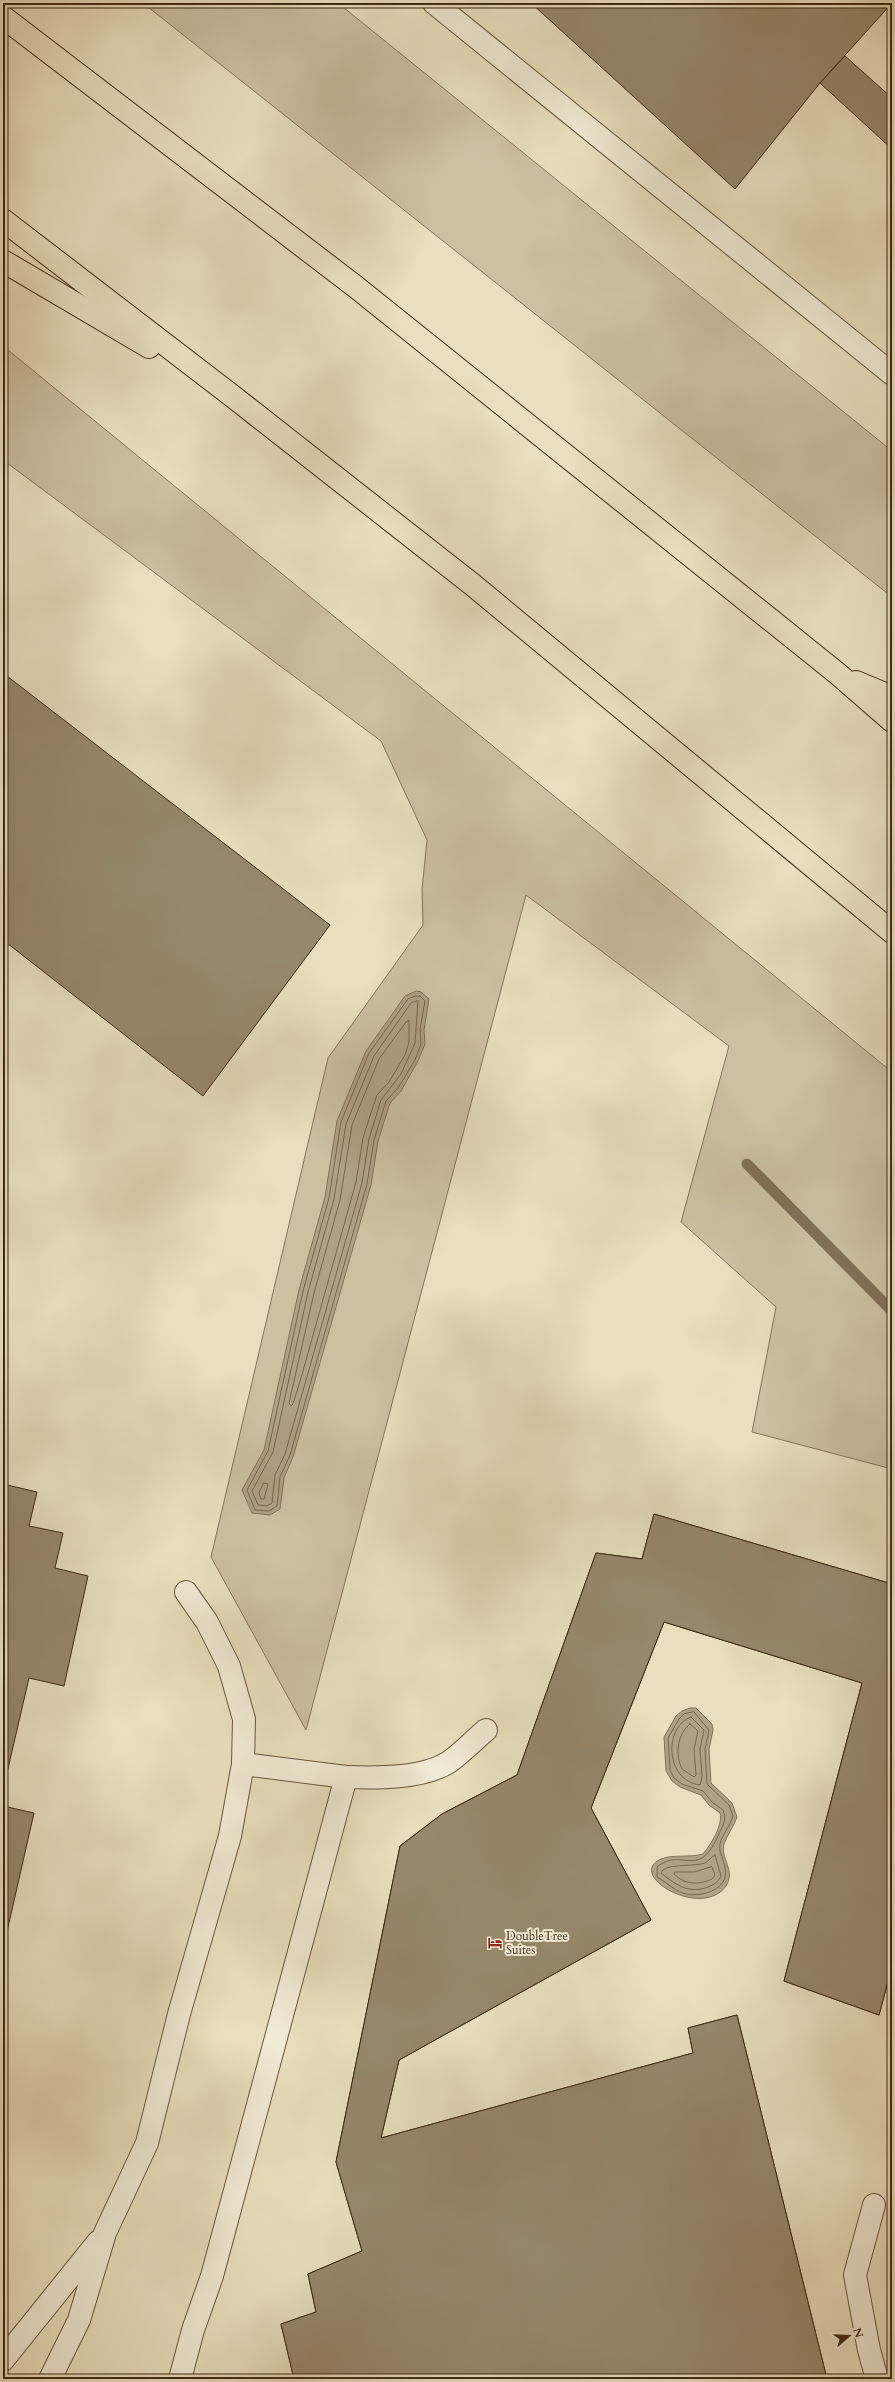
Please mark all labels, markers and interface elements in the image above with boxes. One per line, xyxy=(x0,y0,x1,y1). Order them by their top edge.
place label: DoubleTree Suites xyxy=(506,1928,568,1958)
hotel icon: DoubleTree Suites xyxy=(487,1935,503,1951)
north arrow xyxy=(829,2316,869,2356)
text: N xyxy=(849,2326,867,2340)

